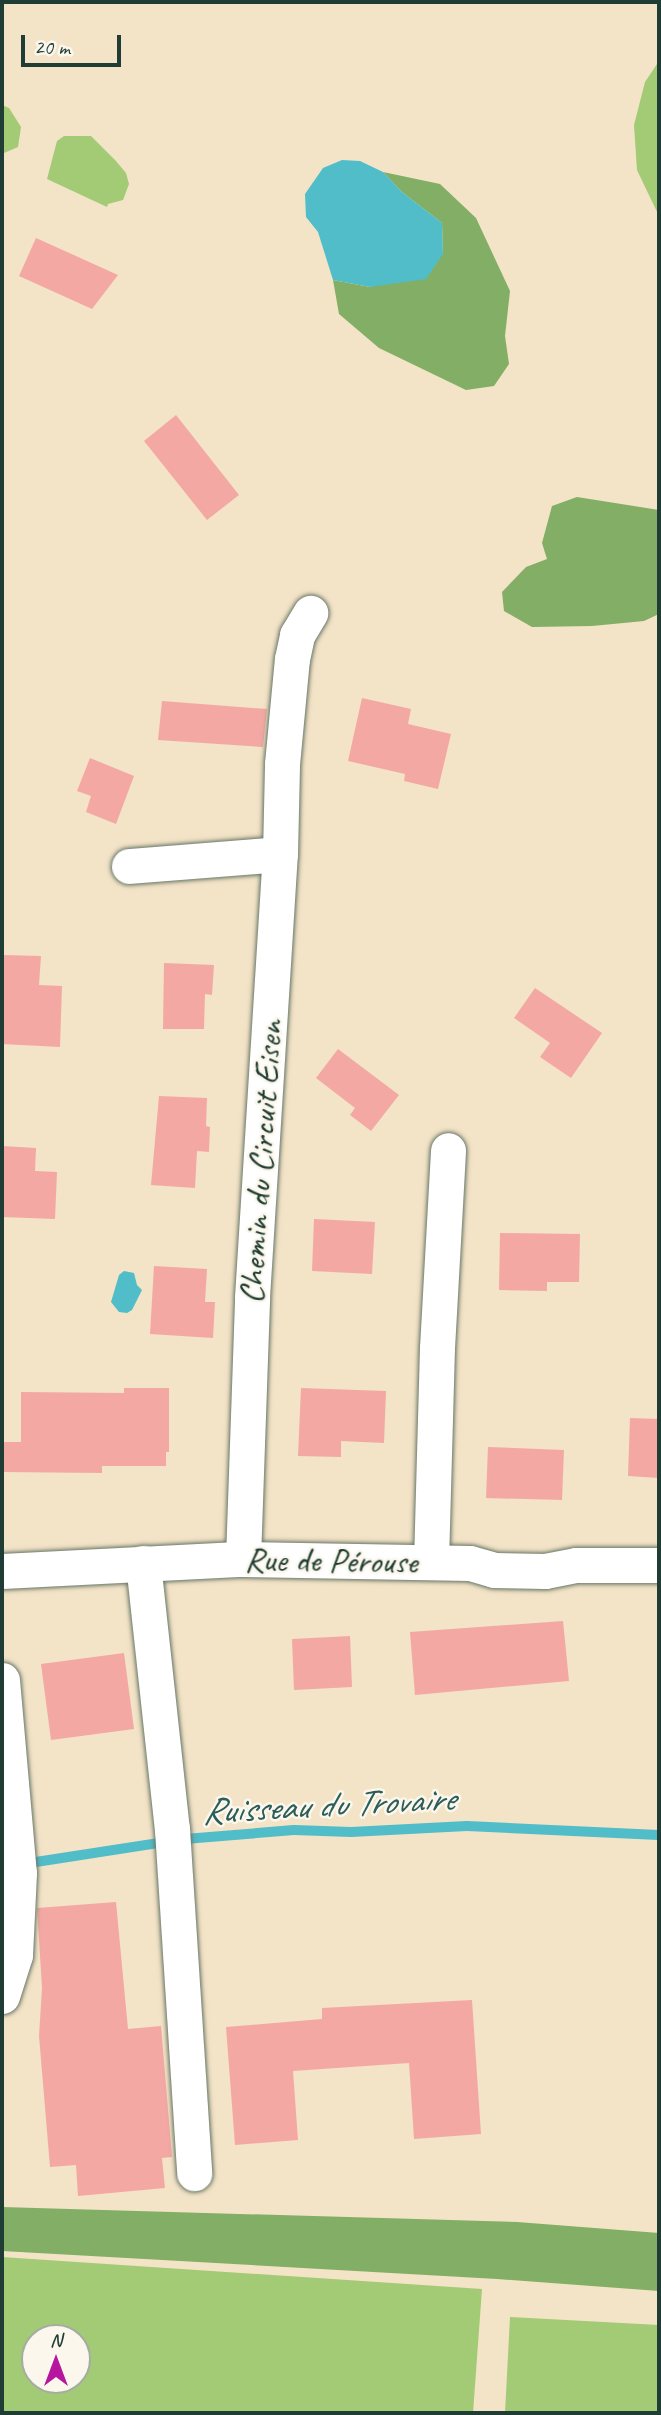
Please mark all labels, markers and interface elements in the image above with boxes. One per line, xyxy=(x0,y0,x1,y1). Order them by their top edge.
scale bar xyxy=(24,21,124,65)
text: 20 m xyxy=(34,34,70,60)
street label: Chemin du Circuit Eisen xyxy=(230,1019,292,1305)
street label: Rue de Pérouse xyxy=(244,1538,418,1584)
water label: Ruisseau du Trovaire xyxy=(201,1776,455,1834)
north arrow xyxy=(21,2324,91,2394)
text: N xyxy=(50,2328,62,2352)

